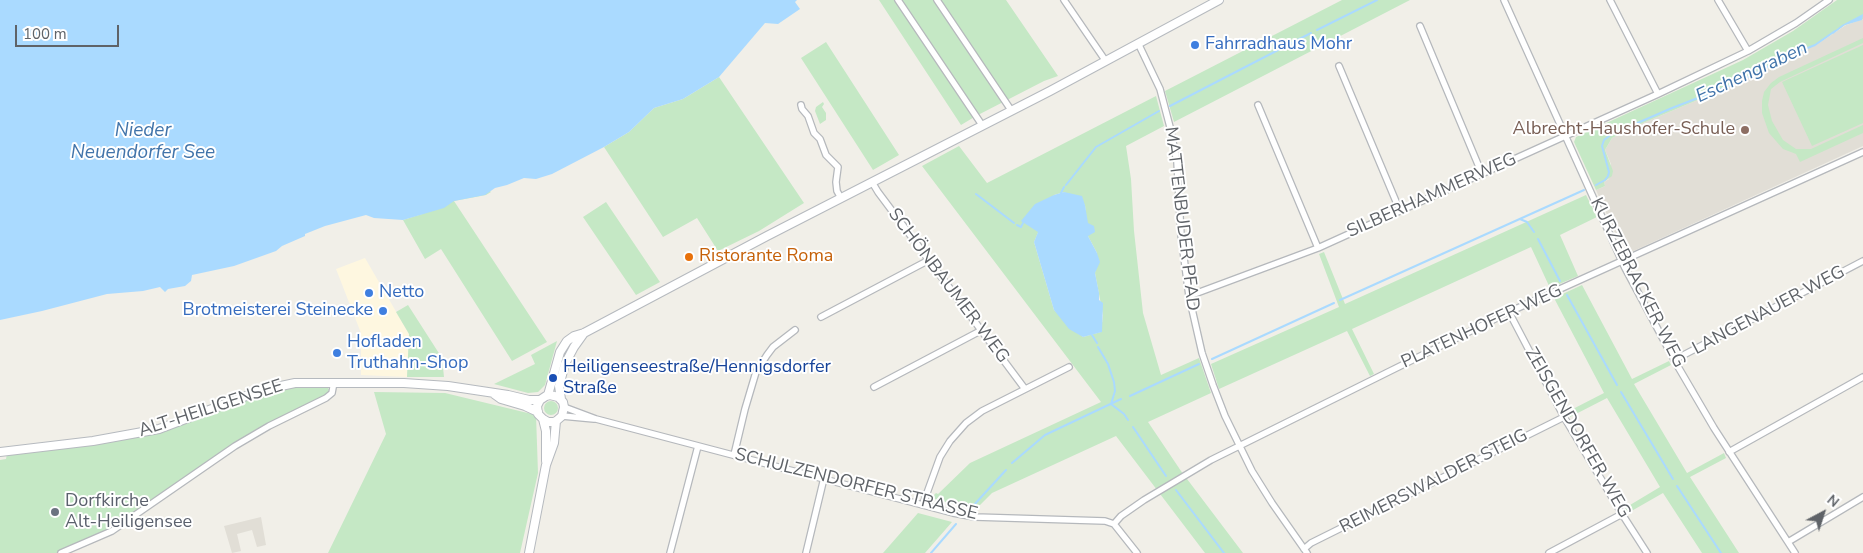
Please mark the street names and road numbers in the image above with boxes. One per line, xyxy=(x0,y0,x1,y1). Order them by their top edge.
street label: MATTENBUDER PFAD xyxy=(1159,126,1203,312)
street label: SILBERHAMMERWEG xyxy=(1344,149,1520,243)
street label: KURZEBRACKER WEG xyxy=(1585,194,1689,372)
street label: SCHÖNBAUMER WEG xyxy=(883,204,1013,368)
street label: LANGENAUER WEG xyxy=(1689,262,1849,360)
street label: PLATENHOFER WEG xyxy=(1398,280,1566,374)
street label: ZEISGENDORFER WEG xyxy=(1519,344,1635,522)
street label: ALT-HEILIGENSEE xyxy=(136,375,286,443)
street label: REIMERSWALDER STEIG xyxy=(1336,425,1532,539)
street label: SCHULZENDORFER STRASSE xyxy=(732,444,980,526)

